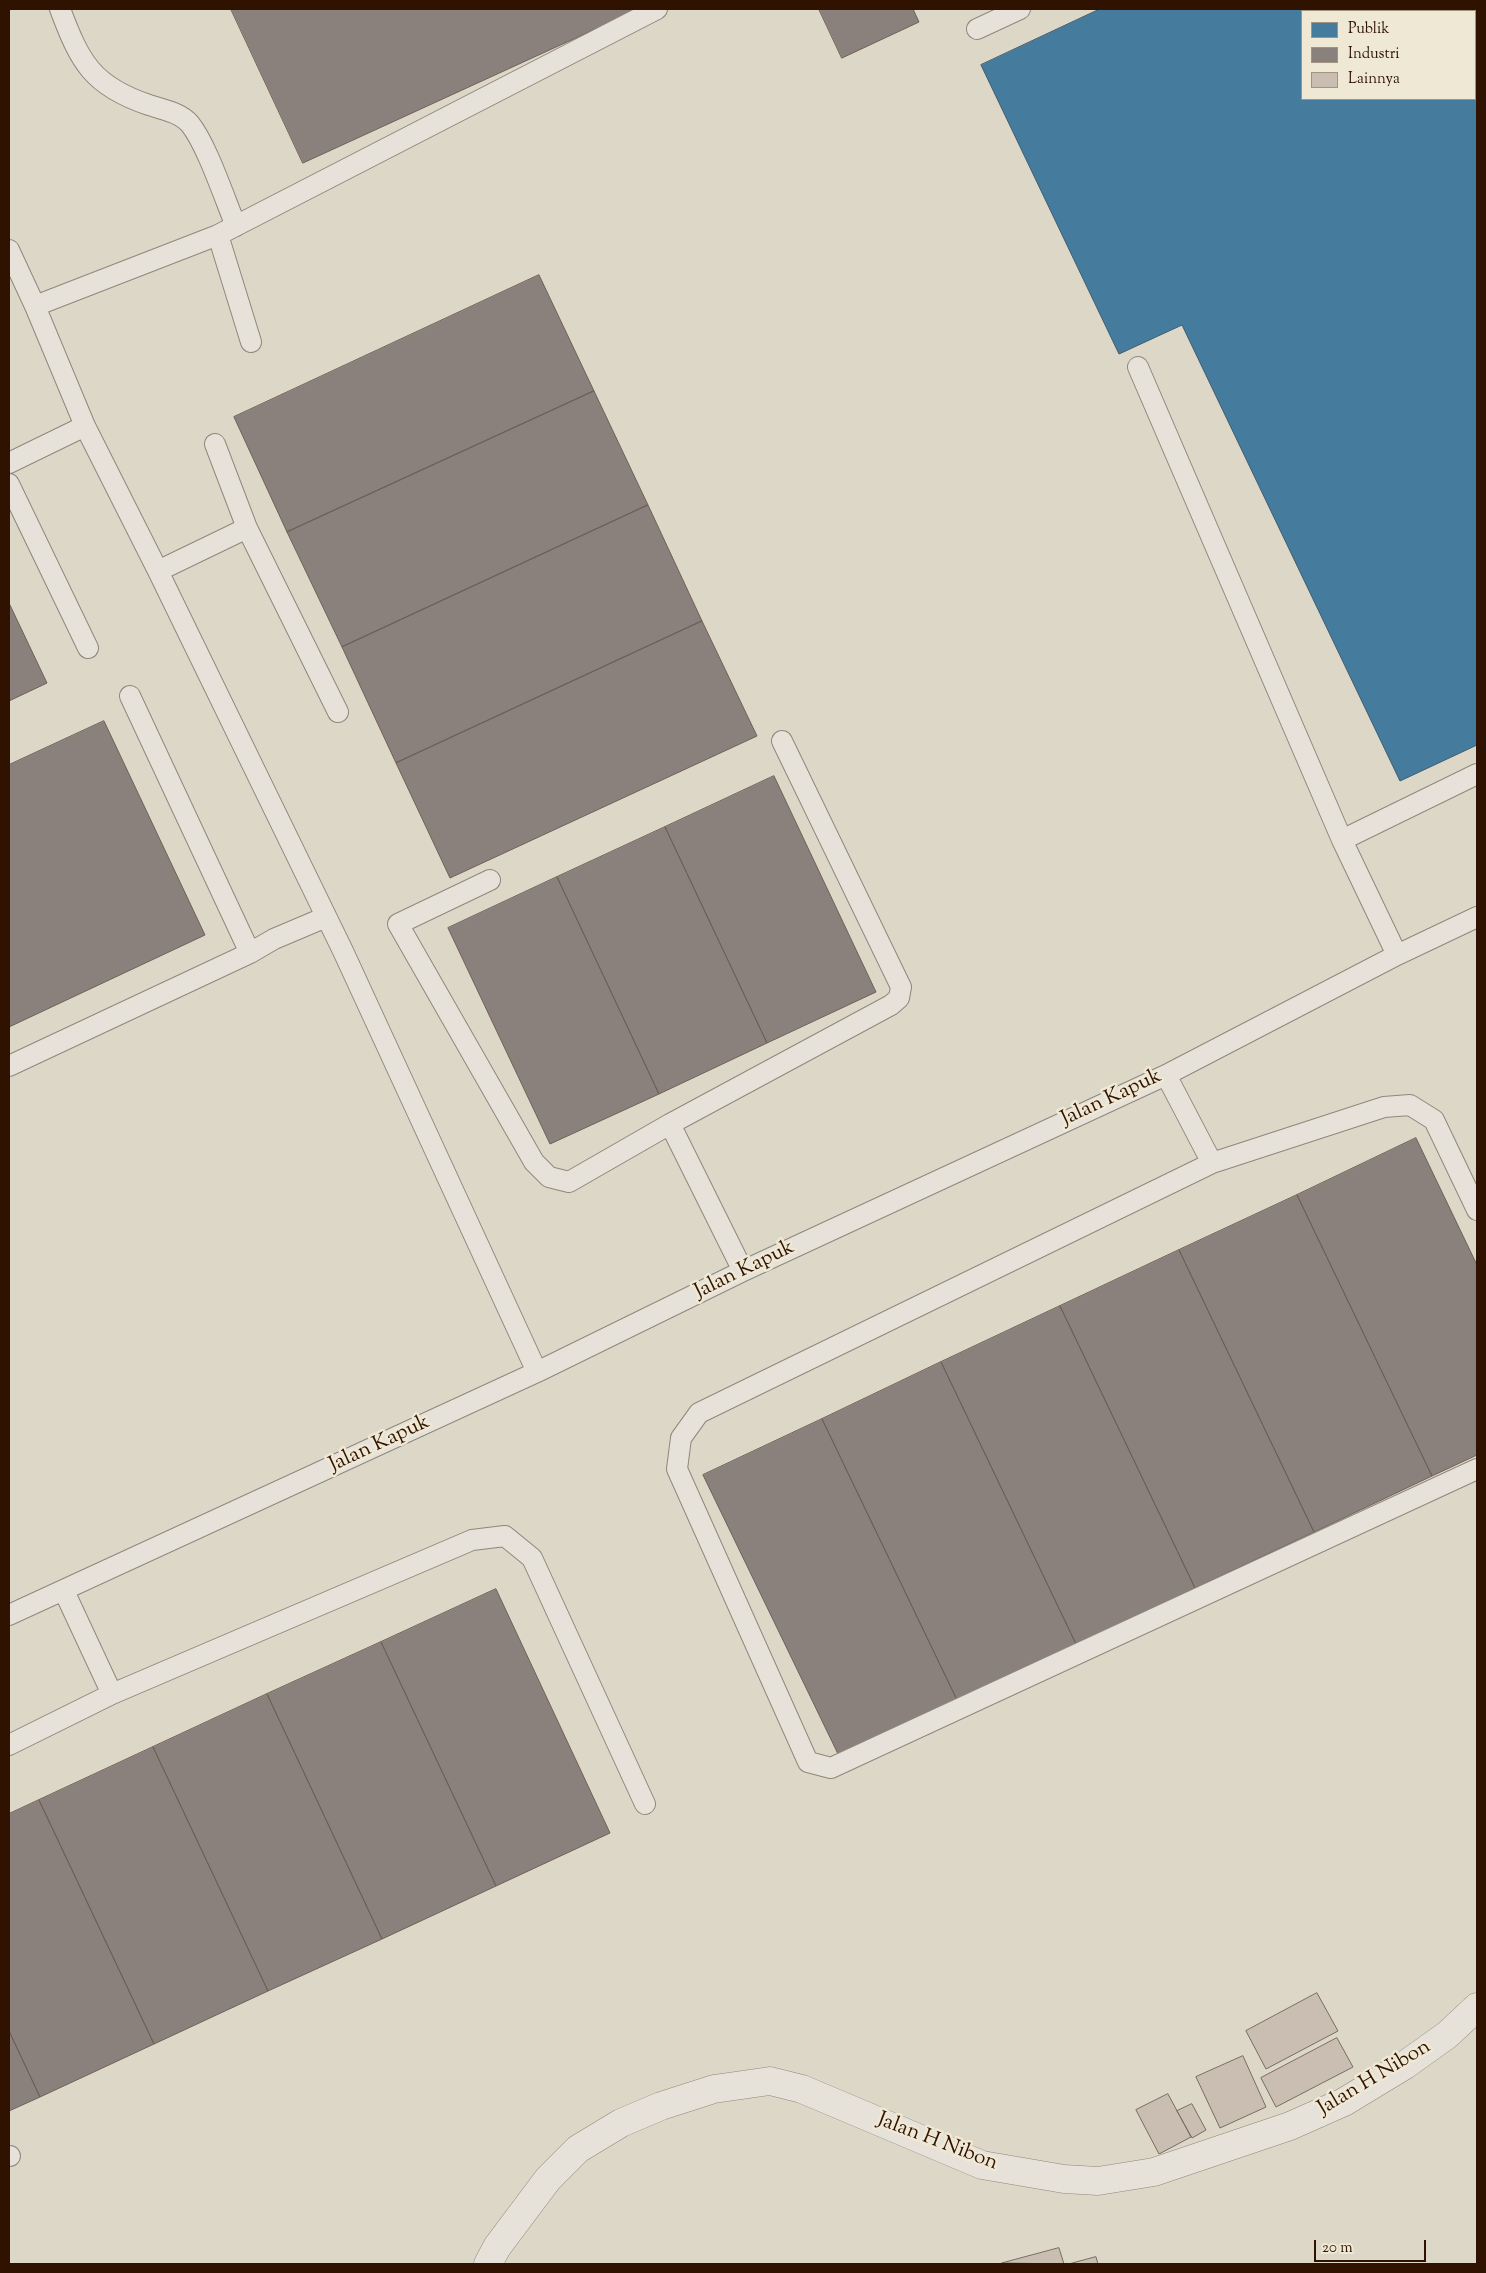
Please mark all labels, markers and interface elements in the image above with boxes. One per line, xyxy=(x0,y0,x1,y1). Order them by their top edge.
legend xyxy=(1301,10,1476,100)
text: Publik xyxy=(1348,19,1390,40)
text: Industri xyxy=(1348,44,1400,65)
text: Lainnya xyxy=(1348,69,1400,90)
street label: Jalan Kapuk xyxy=(1058,1065,1166,1133)
street label: Jalan Kapuk xyxy=(691,1236,799,1306)
street label: Jalan Kapuk xyxy=(326,1411,434,1479)
street label: Jalan H Nibon xyxy=(1314,2035,1436,2123)
street label: Jalan H Nibon xyxy=(873,2108,1001,2178)
scale bar xyxy=(1316,2230,1428,2262)
text: 20 m xyxy=(1322,2238,1353,2259)

